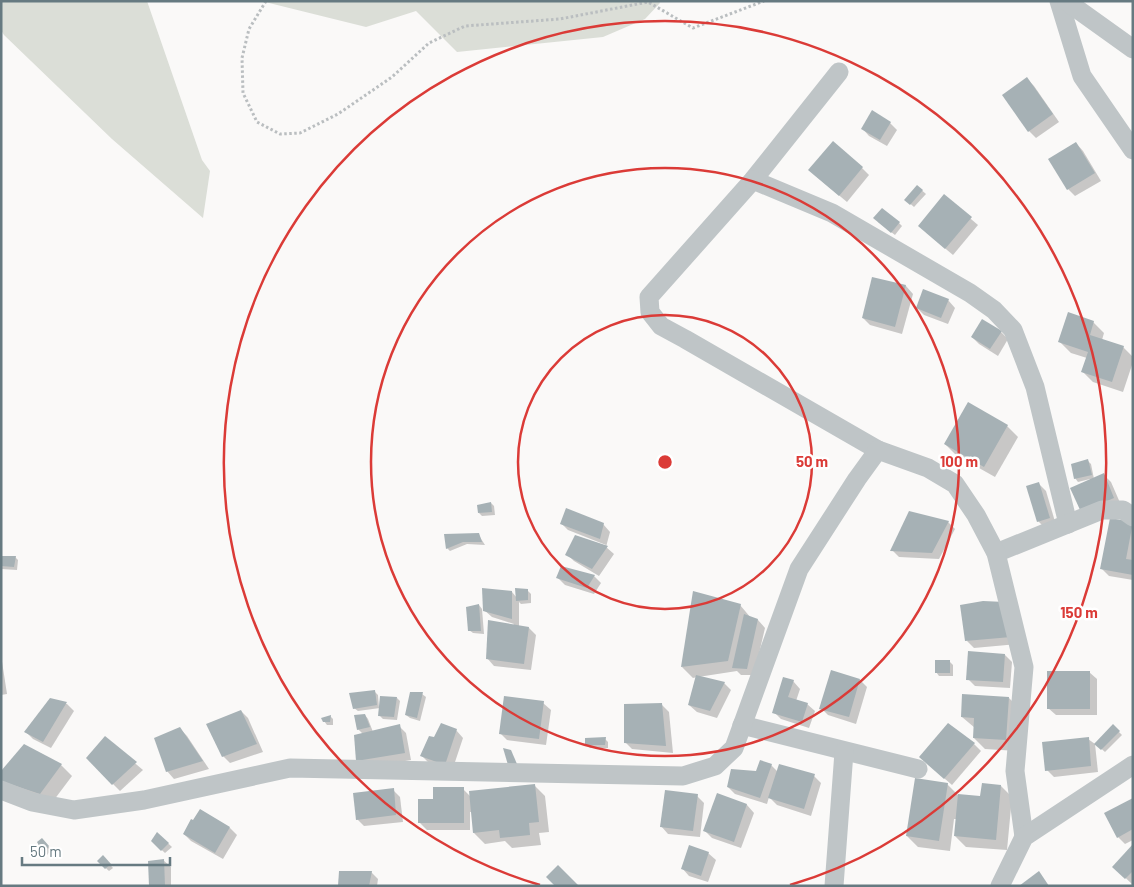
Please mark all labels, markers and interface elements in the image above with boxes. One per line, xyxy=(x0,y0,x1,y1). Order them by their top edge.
text: 50 m xyxy=(796,452,828,470)
text: 100 m xyxy=(940,452,978,470)
centre of rings xyxy=(656,453,674,471)
text: 150 m xyxy=(1060,603,1098,621)
scale bar xyxy=(22,834,170,866)
text: 50 m xyxy=(30,842,62,860)

